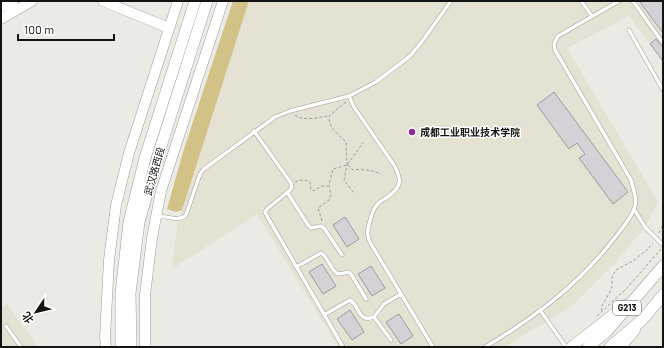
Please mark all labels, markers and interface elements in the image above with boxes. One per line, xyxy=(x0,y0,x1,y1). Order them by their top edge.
scale bar xyxy=(18,16,114,42)
text: 100 m xyxy=(24,22,54,36)
place label: 成都工业职业技术学院 xyxy=(420,126,520,138)
marker: 成都工业职业技术学院 xyxy=(407,127,417,137)
street label: 武汉路西段 xyxy=(141,145,167,197)
north arrow xyxy=(16,292,56,332)
road number: G213 xyxy=(613,301,641,315)
text: 北 xyxy=(19,310,36,326)

